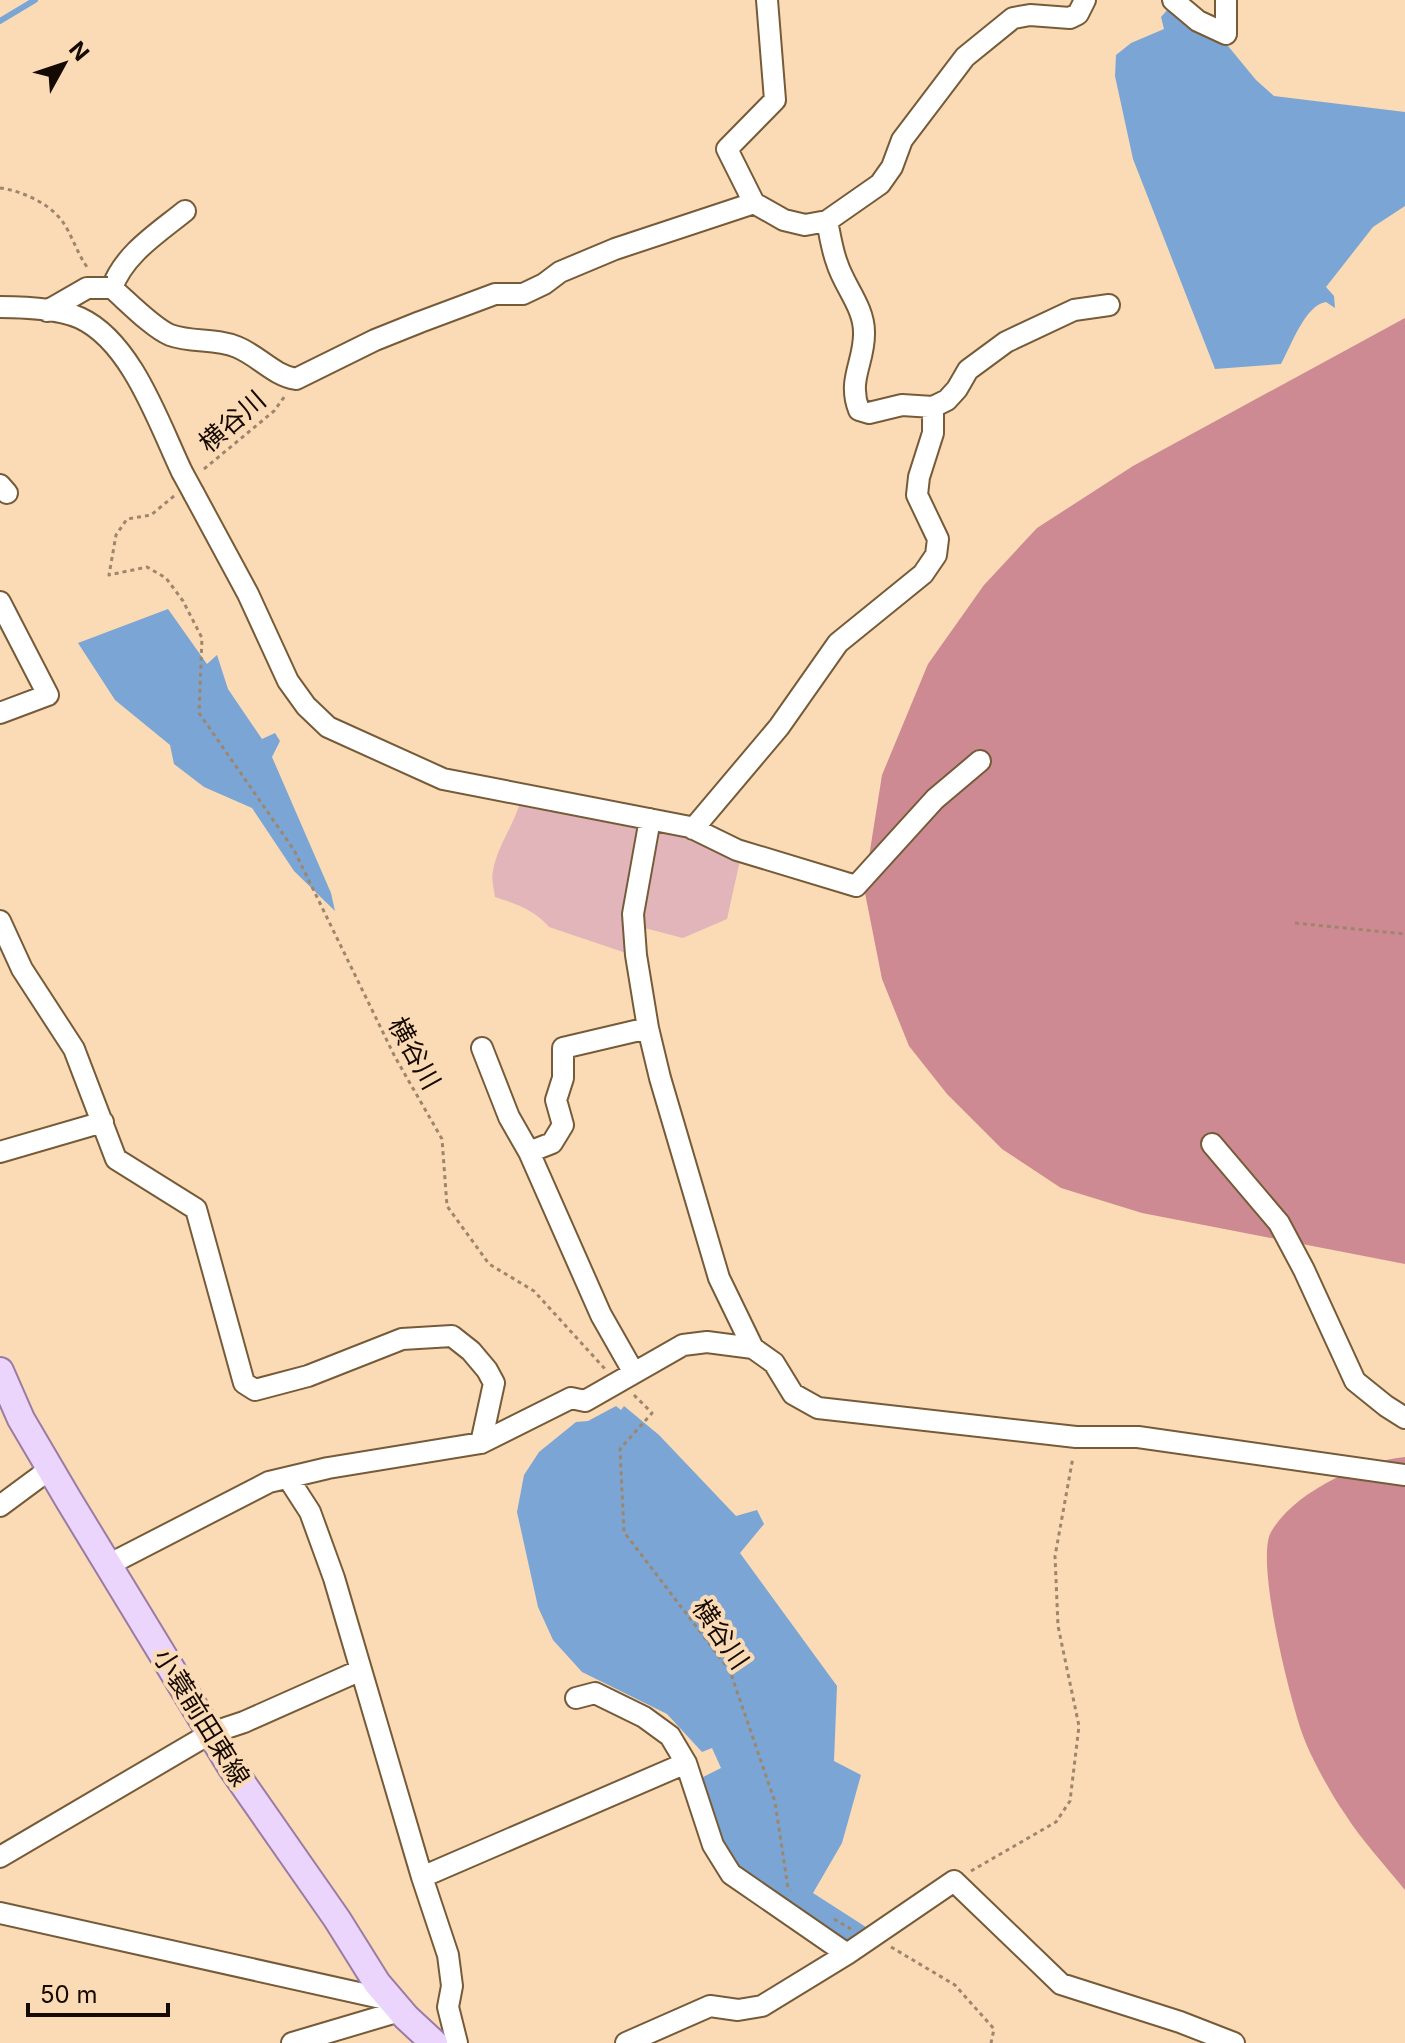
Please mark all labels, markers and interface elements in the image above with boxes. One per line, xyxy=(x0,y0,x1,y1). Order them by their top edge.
north arrow xyxy=(24,24,104,104)
text: N xyxy=(64,36,95,66)
street label: 横谷川 xyxy=(192,384,272,458)
street label: 横谷川 xyxy=(383,1011,447,1095)
street label: 横谷川 xyxy=(686,1593,756,1675)
street label: 小蓑前田東線 xyxy=(148,1643,256,1791)
scale bar xyxy=(28,1967,168,2017)
text: 50 m xyxy=(40,1980,98,2009)

